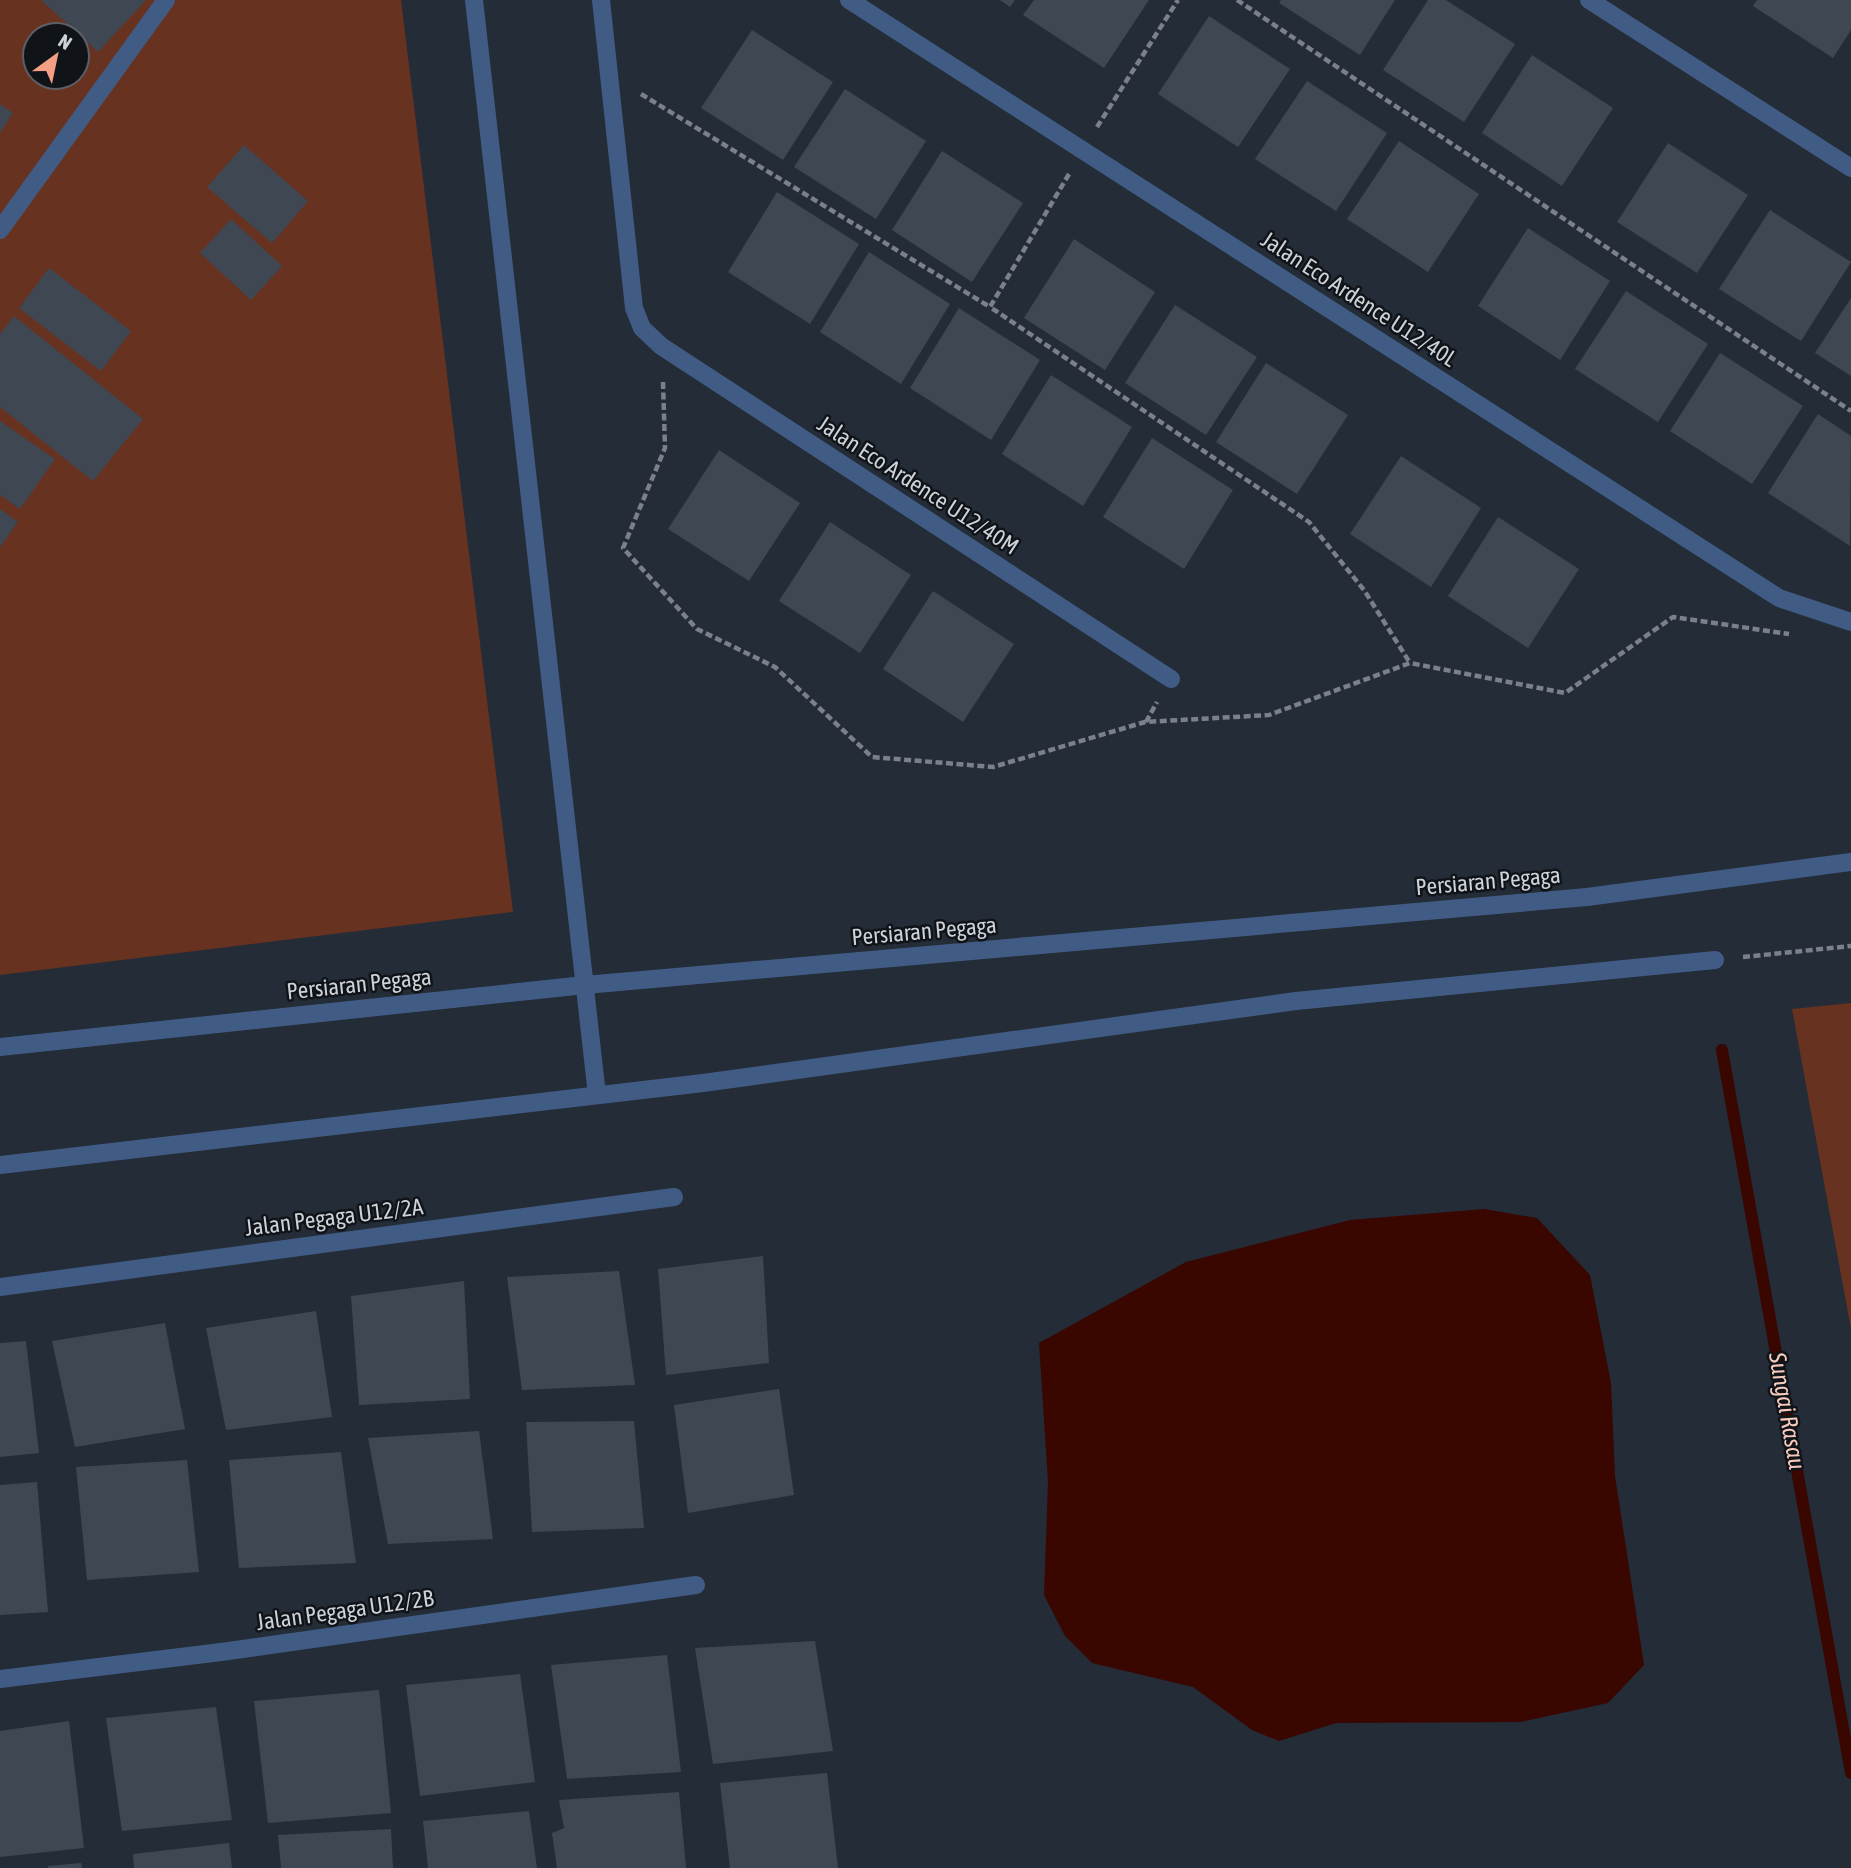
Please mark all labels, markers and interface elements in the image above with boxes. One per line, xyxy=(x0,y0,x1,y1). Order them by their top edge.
north arrow xyxy=(21,21,91,91)
text: N xyxy=(55,29,76,54)
street label: Jalan Eco Ardence U12/40L xyxy=(1256,226,1462,372)
street label: Jalan Eco Ardence U12/40M xyxy=(813,410,1023,560)
street label: Persiaran Pegaga xyxy=(1414,862,1562,900)
street label: Persiaran Pegaga xyxy=(850,912,998,950)
street label: Persiaran Pegaga xyxy=(285,963,433,1005)
street label: Jalan Pegaga U12/2A xyxy=(244,1193,425,1241)
water label: Sungai Rasau xyxy=(1764,1349,1811,1472)
street label: Jalan Pegaga U12/2B xyxy=(255,1585,435,1635)

